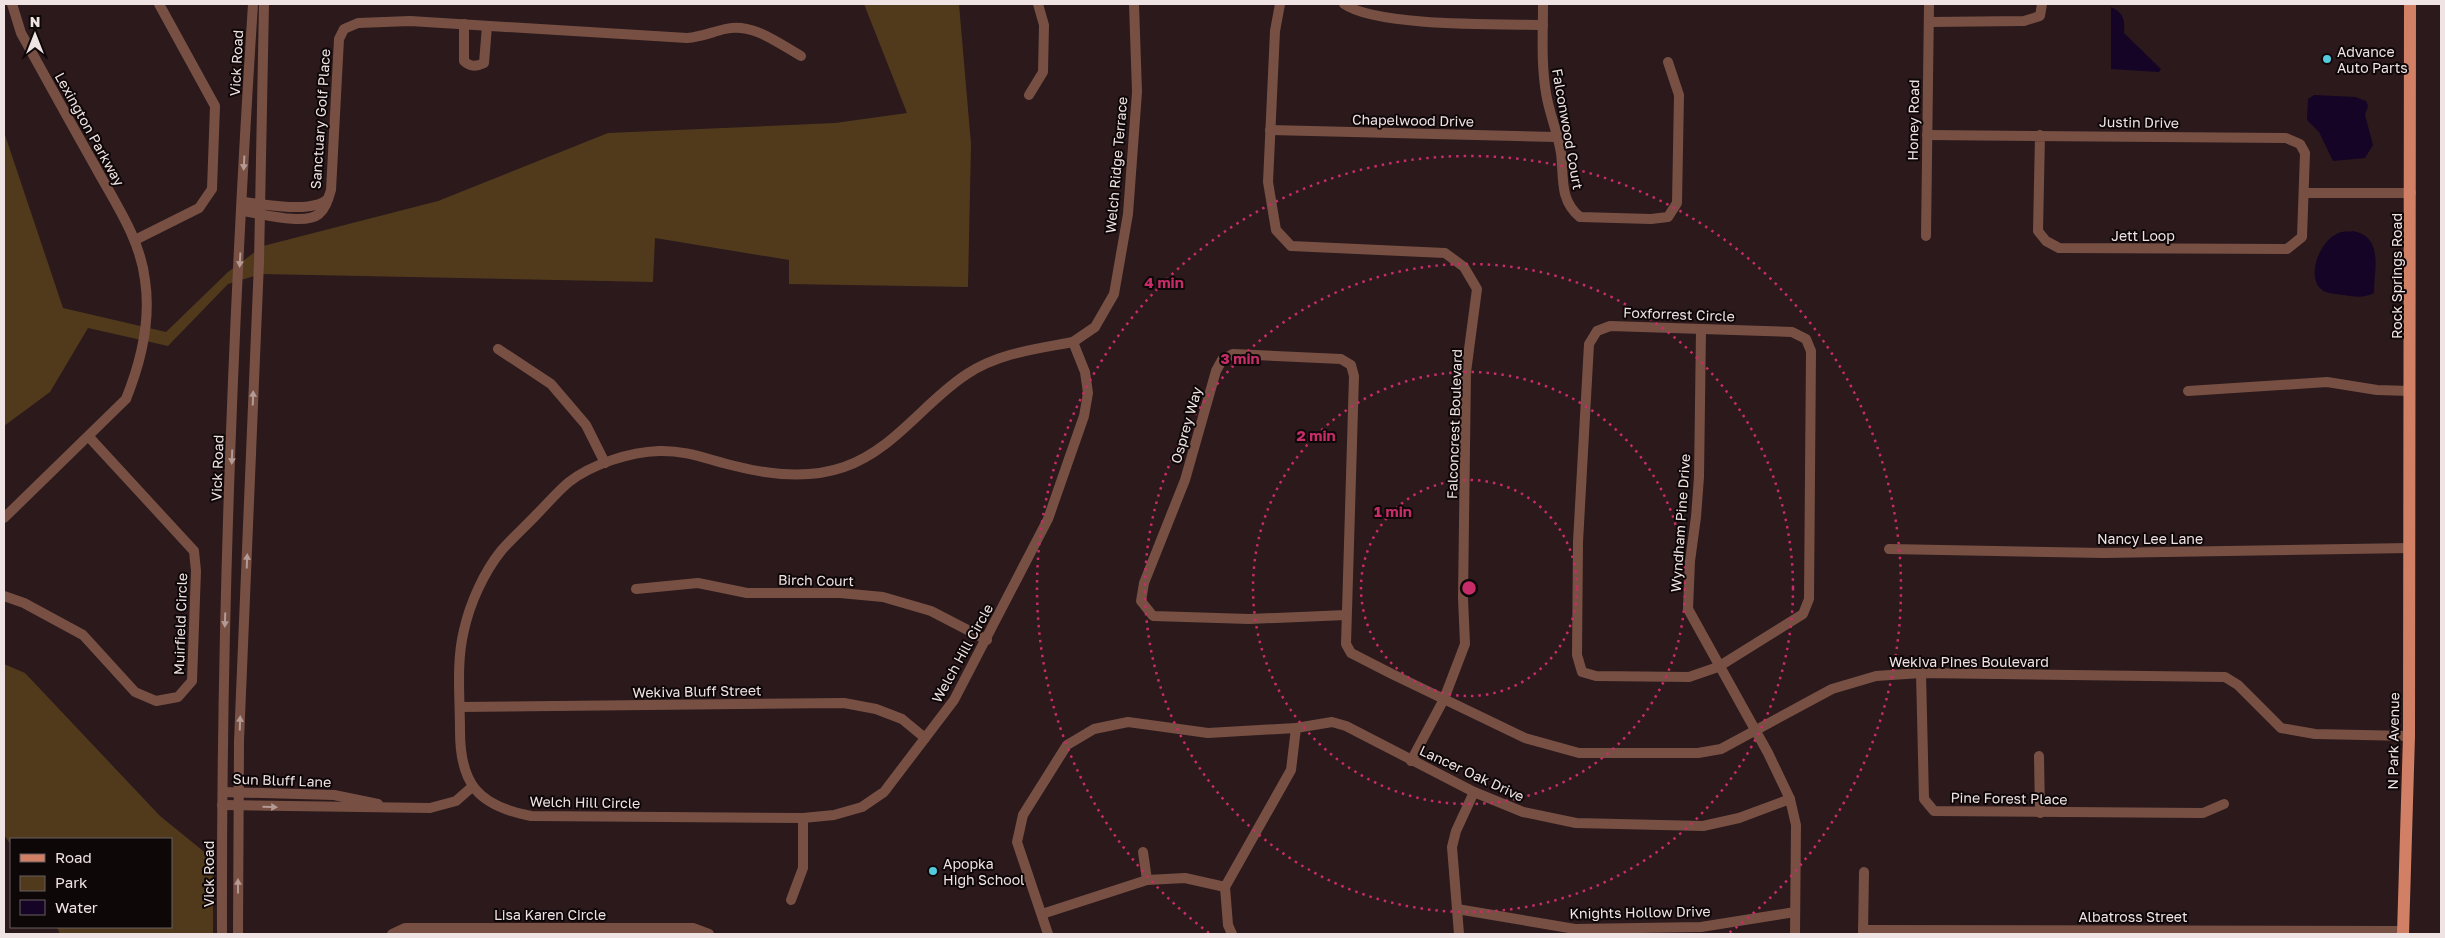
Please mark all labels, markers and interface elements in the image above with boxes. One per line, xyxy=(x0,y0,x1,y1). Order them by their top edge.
north arrow xyxy=(10,10,60,60)
text: N xyxy=(30,13,40,30)
street label: Vick Road xyxy=(226,29,246,97)
place label: Advance Auto Parts xyxy=(2337,43,2408,76)
street label: Sanctuary Golf Place xyxy=(307,48,333,190)
marker: Advance Auto Parts xyxy=(2321,53,2333,65)
street label: Falconwood Court xyxy=(1549,67,1587,191)
street label: Lexington Parkway xyxy=(52,69,128,189)
street label: Honey Road xyxy=(1904,79,1922,161)
street label: Welch Ridge Terrace xyxy=(1102,96,1130,234)
street label: Chapelwood Drive xyxy=(1352,110,1474,130)
street label: Justin Drive xyxy=(2099,113,2179,131)
one-way arrow xyxy=(240,155,248,171)
street label: Rock Springs Road xyxy=(2388,213,2405,339)
street label: Jett Loop xyxy=(2111,227,2175,244)
one-way arrow xyxy=(235,252,243,268)
text: 4 min xyxy=(1144,273,1184,291)
street label: Foxforrest Circle xyxy=(1623,304,1735,324)
text: 3 min xyxy=(1220,349,1260,367)
street label: Falconcrest Boulevard xyxy=(1443,349,1465,499)
street label: Osprey Way xyxy=(1167,384,1205,465)
one-way arrow xyxy=(249,390,257,406)
text: 2 min xyxy=(1296,426,1336,444)
street label: Vick Road xyxy=(207,434,227,502)
one-way arrow xyxy=(227,449,235,465)
street label: Wyndham Pine Drive xyxy=(1667,453,1693,593)
text: 1 min xyxy=(1374,502,1412,520)
street label: Nancy Lee Lane xyxy=(2097,530,2203,547)
one-way arrow xyxy=(243,552,251,568)
street label: Birch Court xyxy=(778,571,854,589)
street label: Muirfield Circle xyxy=(170,573,190,675)
centre of rings xyxy=(1460,579,1478,597)
street label: Welch Hill Circle xyxy=(928,601,996,705)
one-way arrow xyxy=(221,612,229,628)
street label: Wekiva Pines Boulevard xyxy=(1889,653,2049,670)
street label: Wekiva Bluff Street xyxy=(632,681,762,701)
street label: N Park Avenue xyxy=(2384,692,2402,790)
one-way arrow xyxy=(236,715,244,731)
street label: Lancer Oak Drive xyxy=(1417,741,1527,805)
street label: Sun Bluff Lane xyxy=(232,770,332,790)
street label: Pine Forest Place xyxy=(1950,788,2068,808)
street label: Welch Hill Circle xyxy=(530,793,640,811)
one-way arrow xyxy=(263,803,279,811)
legend xyxy=(10,838,172,928)
street label: Vick Road xyxy=(200,841,217,907)
text: Road xyxy=(55,848,92,866)
place label: Apopka High School xyxy=(943,855,1025,888)
marker: Apopka High School xyxy=(927,865,939,877)
text: Park xyxy=(55,873,88,891)
one-way arrow xyxy=(234,877,242,893)
text: Water xyxy=(55,898,98,916)
street label: Knights Hollow Drive xyxy=(1569,902,1711,922)
street label: Lisa Karen Circle xyxy=(494,906,606,923)
street label: Albatross Street xyxy=(2078,908,2188,925)

